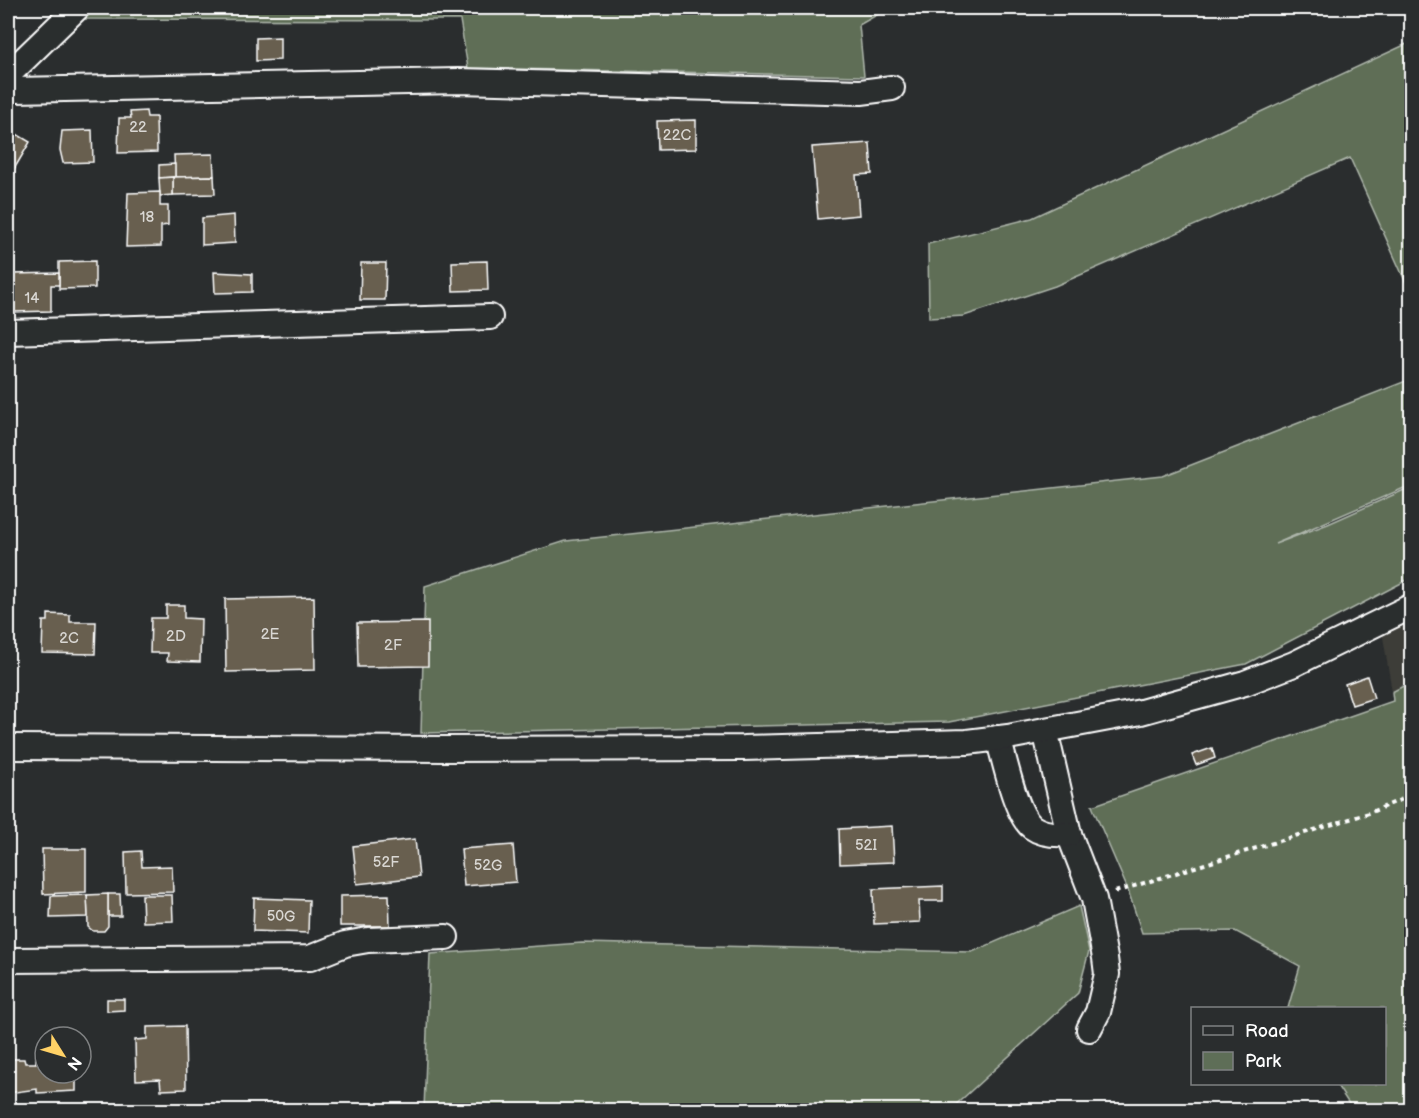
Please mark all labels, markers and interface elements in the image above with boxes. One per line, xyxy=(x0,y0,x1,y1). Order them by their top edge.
house number: 22 xyxy=(129,118,147,137)
house number: 22C xyxy=(663,126,692,145)
house number: 18 xyxy=(140,208,155,227)
house number: 14 xyxy=(25,289,39,308)
house number: 2E xyxy=(261,625,279,644)
house number: 2D xyxy=(166,627,186,646)
house number: 2C xyxy=(59,629,79,648)
house number: 2F xyxy=(384,636,402,655)
house number: 52I xyxy=(855,836,877,855)
house number: 52F xyxy=(373,853,399,872)
house number: 52G xyxy=(474,856,502,875)
house number: 50G xyxy=(267,907,295,926)
legend xyxy=(1191,1007,1386,1085)
text: Road xyxy=(1245,1021,1289,1042)
north arrow xyxy=(33,1025,93,1085)
text: Park xyxy=(1245,1051,1281,1072)
text: N xyxy=(63,1053,85,1074)

